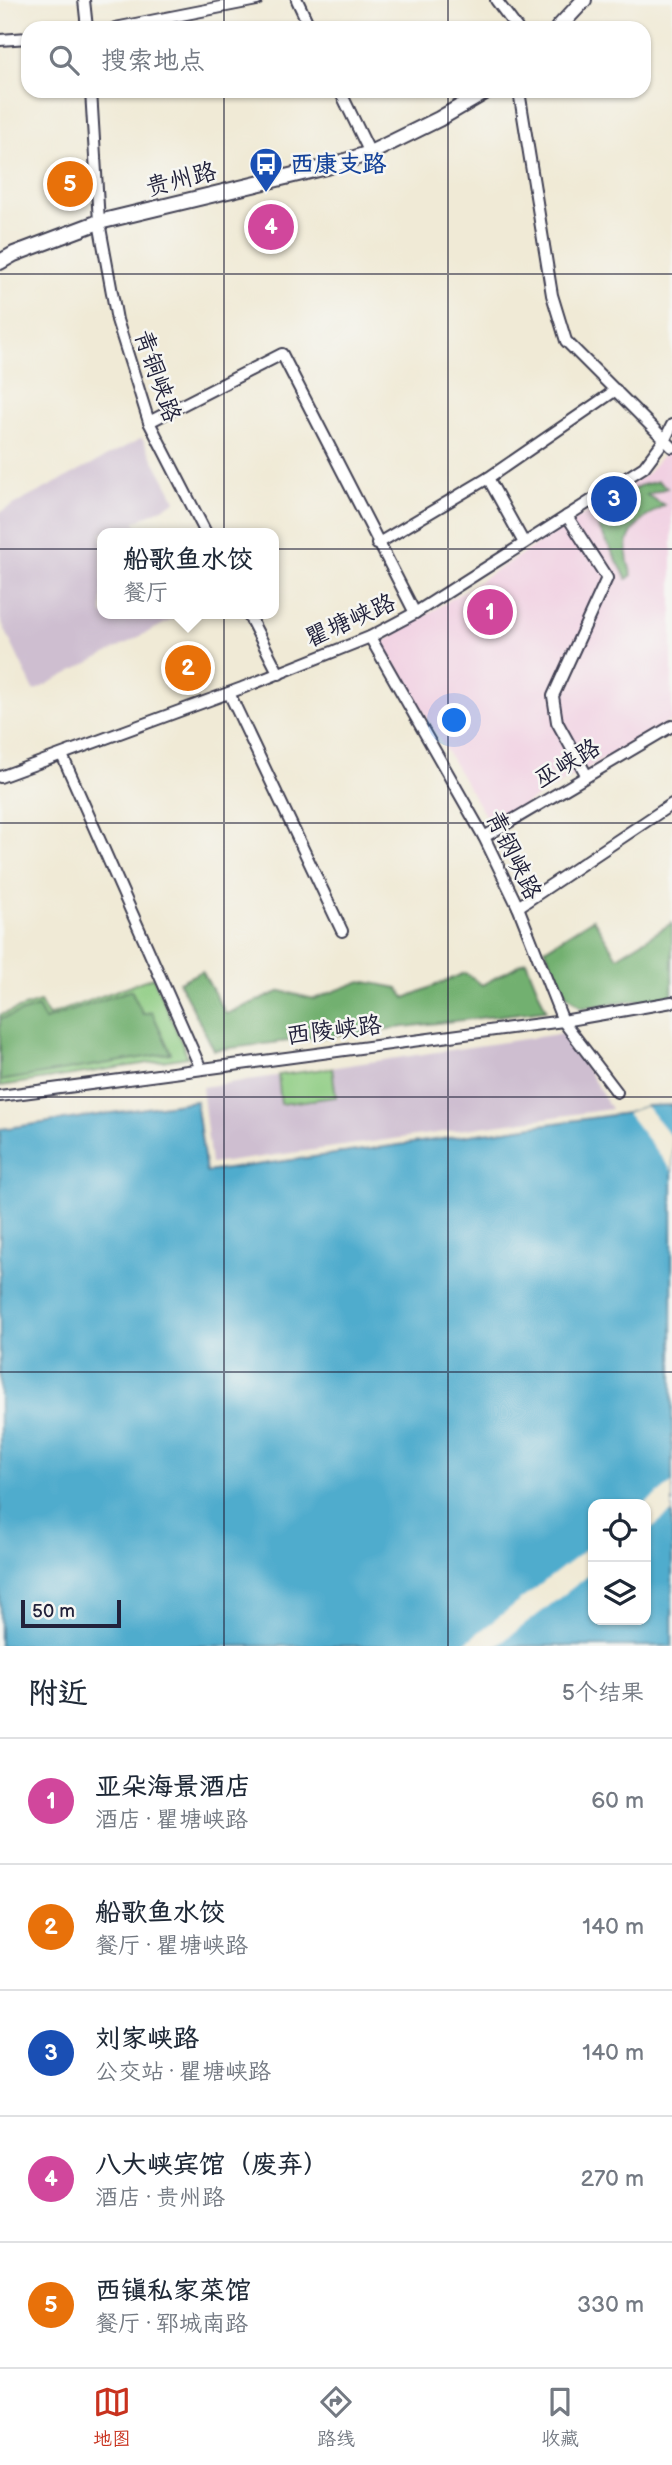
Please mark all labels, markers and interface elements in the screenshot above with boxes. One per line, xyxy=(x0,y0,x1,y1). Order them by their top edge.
search box xyxy=(21,21,651,98)
icon: search xyxy=(45,41,83,79)
text: 搜索地点 xyxy=(101,46,205,77)
bus stop icon: 西康支路 xyxy=(247,145,285,194)
place label: 西康支路 xyxy=(290,150,387,179)
street label: 贵州路 xyxy=(143,157,220,202)
pin: 5 xyxy=(47,158,93,210)
pin: 4 xyxy=(248,201,294,253)
street label: 青铜峡路 xyxy=(128,326,187,426)
pin: 3 xyxy=(591,473,637,525)
popup xyxy=(97,528,279,619)
text: 船歌鱼水饺 xyxy=(123,545,253,576)
text: 餐厅 xyxy=(123,579,169,607)
pin: 1 xyxy=(467,586,513,638)
street label: 瞿塘峡路 xyxy=(300,588,400,653)
pin: 2 xyxy=(165,642,211,694)
your location xyxy=(437,703,471,737)
street label: 巫峡路 xyxy=(529,732,606,794)
street label: 青钢峡路 xyxy=(479,806,548,905)
street label: 西陵峡路 xyxy=(285,1010,383,1051)
map controls xyxy=(588,1499,651,1625)
button: locate xyxy=(588,1499,651,1562)
button: layers xyxy=(588,1562,651,1625)
scale bar xyxy=(21,1597,121,1629)
text: 50 m xyxy=(32,1600,75,1623)
text: 附近 xyxy=(28,1676,88,1712)
text: 5个结果 xyxy=(562,1679,644,1707)
text: 亚朵海景酒店 xyxy=(95,1772,251,1803)
text: 1 xyxy=(46,1787,56,1815)
text: 60 m xyxy=(591,1787,644,1815)
text: 酒店 · 瞿塘峡路 xyxy=(95,1806,248,1834)
text: 船歌鱼水饺 xyxy=(95,1898,225,1929)
text: 2 xyxy=(44,1913,58,1941)
text: 140 m xyxy=(582,1913,644,1941)
text: 餐厅 · 瞿塘峡路 xyxy=(95,1932,248,1960)
text: 刘家峡路 xyxy=(95,2024,199,2055)
text: 3 xyxy=(44,2039,58,2067)
text: 140 m xyxy=(582,2039,644,2067)
text: 公交站 · 瞿塘峡路 xyxy=(95,2058,271,2086)
text: 八大峡宾馆（废弃） xyxy=(95,2150,329,2181)
text: 4 xyxy=(44,2165,58,2193)
text: 270 m xyxy=(580,2165,644,2193)
text: 酒店 · 贵州路 xyxy=(95,2184,225,2212)
text: 西镇私家菜馆 xyxy=(95,2276,251,2307)
text: 5 xyxy=(44,2291,58,2319)
text: 330 m xyxy=(577,2291,644,2319)
text: 餐厅 · 郓城南路 xyxy=(95,2310,248,2338)
tab: 地图 xyxy=(93,2383,131,2451)
tab: 路线 xyxy=(317,2383,355,2451)
tab: 收藏 xyxy=(541,2383,579,2451)

